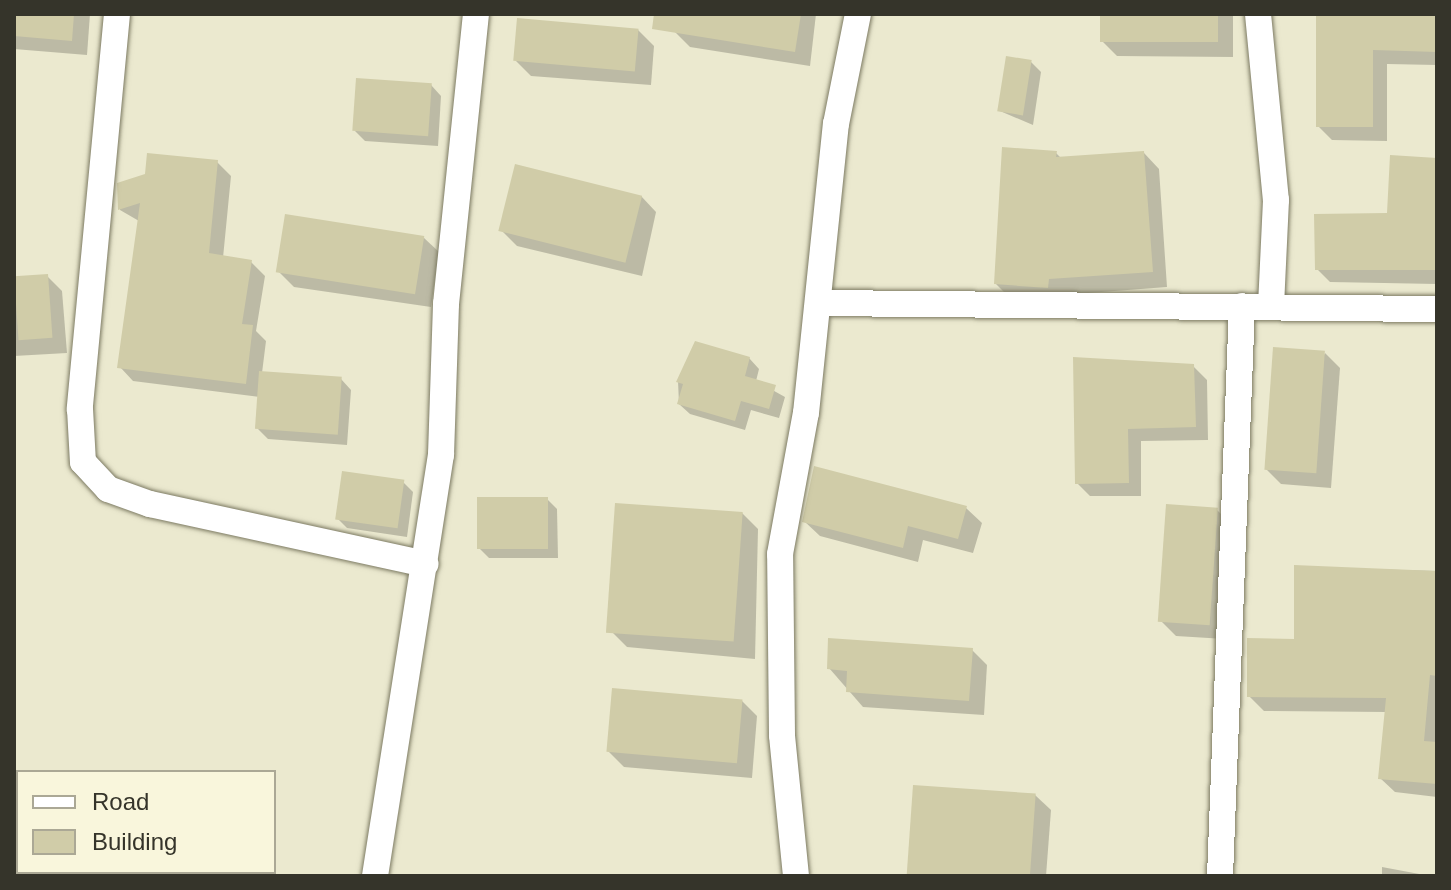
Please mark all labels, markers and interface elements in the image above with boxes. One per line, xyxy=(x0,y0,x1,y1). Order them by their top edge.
legend xyxy=(16,770,276,874)
text: Road xyxy=(92,788,149,815)
text: Building xyxy=(92,828,177,855)

